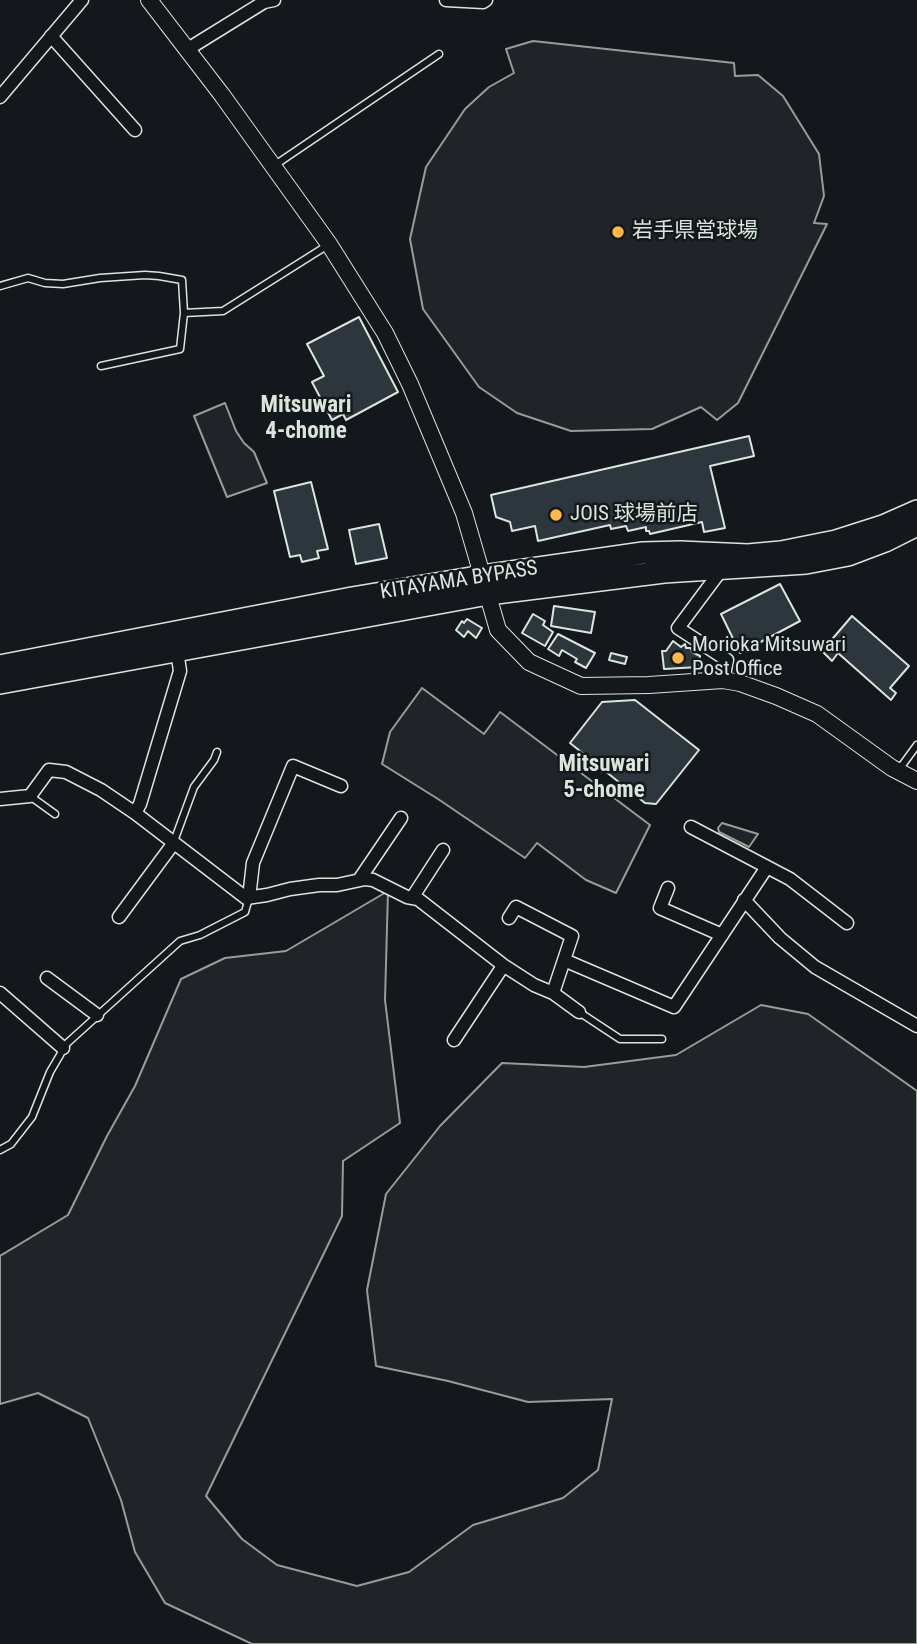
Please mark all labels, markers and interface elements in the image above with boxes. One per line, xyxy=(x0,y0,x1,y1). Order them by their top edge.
place label: 岩手県営球場 xyxy=(632,219,758,245)
marker: 岩手県営球場 xyxy=(610,224,626,240)
district label: Mitsuwari 4-chome xyxy=(261,392,351,446)
place label: JOIS 球場前店 xyxy=(570,502,698,528)
marker: JOIS 球場前店 xyxy=(548,507,564,523)
street label: KITAYAMA BYPASS xyxy=(379,556,539,606)
place label: Morioka Mitsuwari Post Office xyxy=(692,633,846,683)
marker: Morioka Mitsuwari Post Office xyxy=(670,650,686,666)
district label: Mitsuwari 5-chome xyxy=(559,751,649,805)

